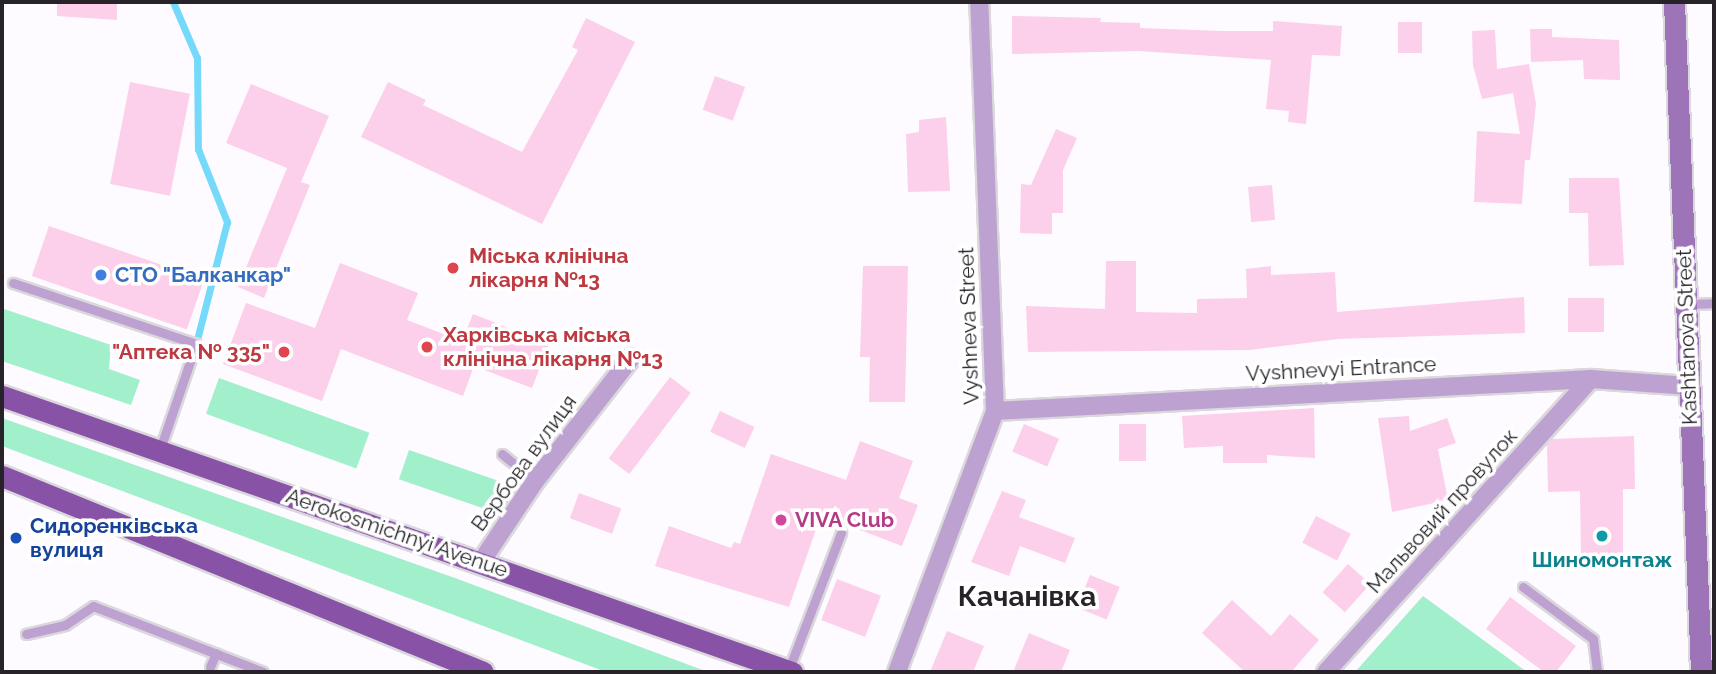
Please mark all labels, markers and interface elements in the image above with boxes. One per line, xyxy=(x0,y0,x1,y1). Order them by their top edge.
place label: Міська клінічна лікарня №13 xyxy=(469,243,629,293)
street label: Vyshneva Street xyxy=(954,247,984,405)
street label: Kashtanova Street xyxy=(1671,249,1703,425)
marker: Міська клінічна лікарня №13 xyxy=(443,258,463,278)
place label: СТО "Балканкар" xyxy=(115,262,291,288)
marker: СТО "Балканкар" xyxy=(93,267,109,283)
place label: Харківська міська клінічна лікарня №13 xyxy=(443,322,663,372)
marker: Харківська міська клінічна лікарня №13 xyxy=(417,337,437,357)
place label: "Аптека № 335" xyxy=(112,339,270,365)
marker: "Аптека № 335" xyxy=(276,344,292,360)
street label: Vyshnevyi Entrance xyxy=(1245,351,1437,387)
street label: Вербова вулиця xyxy=(466,390,582,536)
street label: Мальвовий провулок xyxy=(1362,424,1522,598)
street label: Aerokosmichnyi Avenue xyxy=(282,483,512,583)
place label: VIVA Club xyxy=(795,507,895,533)
marker: VIVA Club xyxy=(773,512,789,528)
place label: Сидоренківська вулиця xyxy=(30,513,198,563)
marker: Шиномонтаж xyxy=(1594,528,1610,544)
marker: Сидоренківська вулиця xyxy=(8,530,24,546)
place label: Шиномонтаж xyxy=(1532,547,1672,573)
district label: Качанівка xyxy=(958,580,1096,614)

